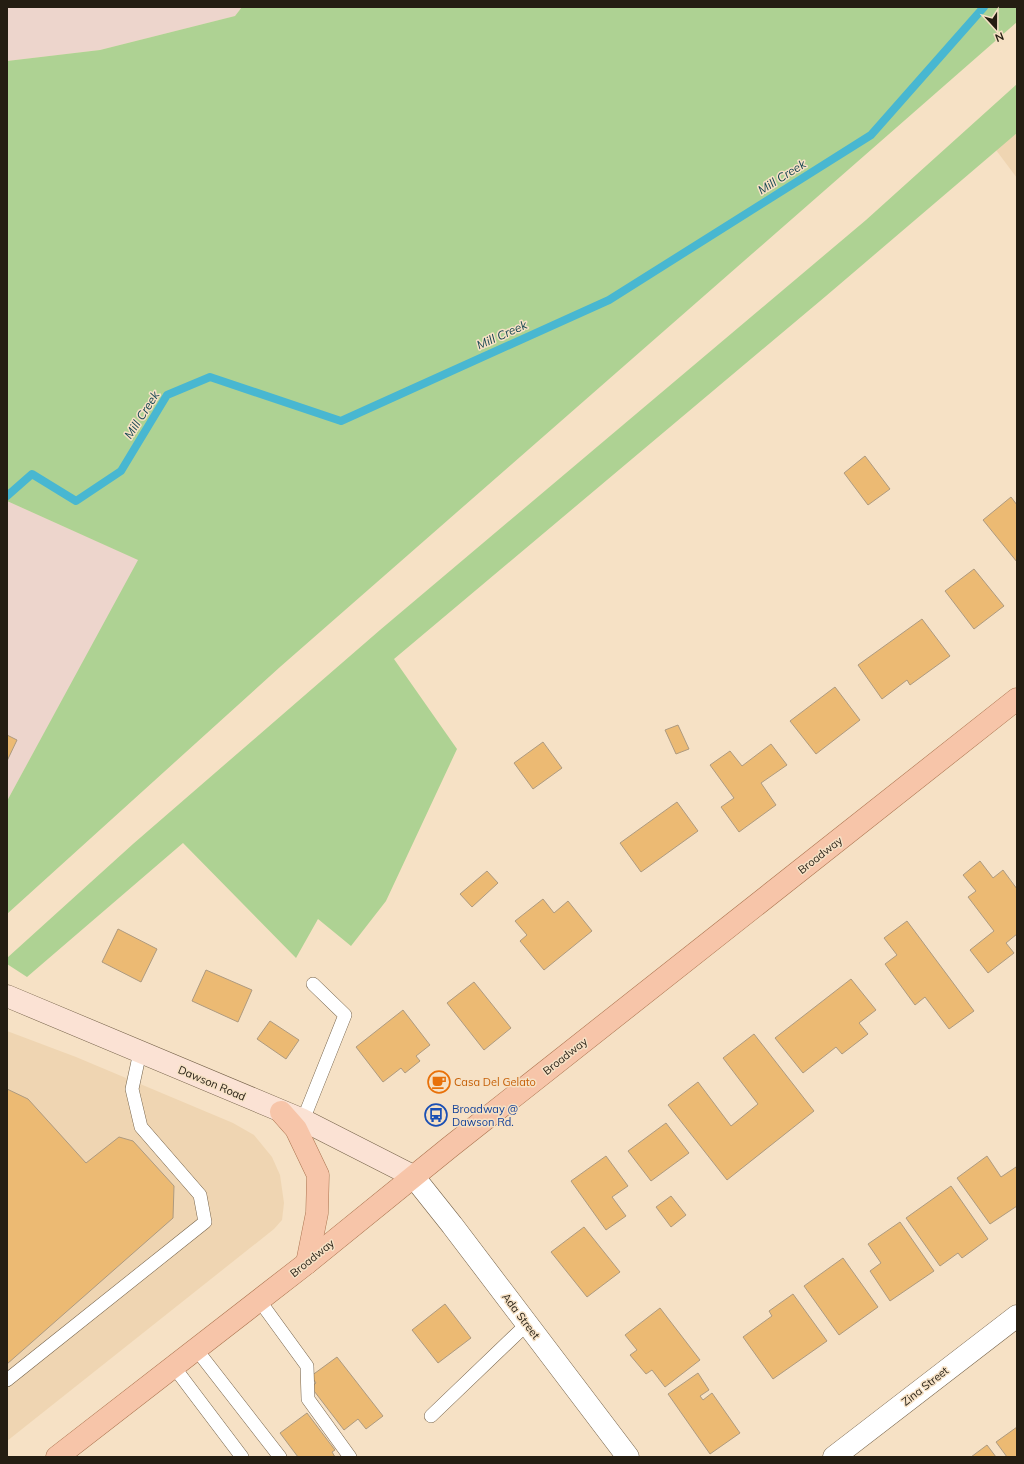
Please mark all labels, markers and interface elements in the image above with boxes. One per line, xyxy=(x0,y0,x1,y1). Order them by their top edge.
north arrow xyxy=(976,8,1016,48)
text: N xyxy=(993,29,1006,45)
water label: Mill Creek xyxy=(755,156,809,197)
water label: Mill Creek xyxy=(474,316,530,352)
water label: Mill Creek xyxy=(121,387,163,441)
street label: Broadway xyxy=(795,833,845,877)
street label: Broadway xyxy=(540,1034,590,1078)
street label: Dawson Road xyxy=(176,1062,248,1104)
cafe icon: Casa Del Gelato xyxy=(426,1069,452,1095)
place label: Casa Del Gelato xyxy=(454,1075,536,1089)
bus stop icon: Broadway @ Dawson Rd. xyxy=(423,1102,449,1128)
place label: Broadway @ Dawson Rd. xyxy=(452,1102,518,1129)
street label: Broadway xyxy=(287,1236,337,1280)
street label: Ada Street xyxy=(499,1290,543,1342)
street label: Zina Street xyxy=(899,1363,951,1409)

